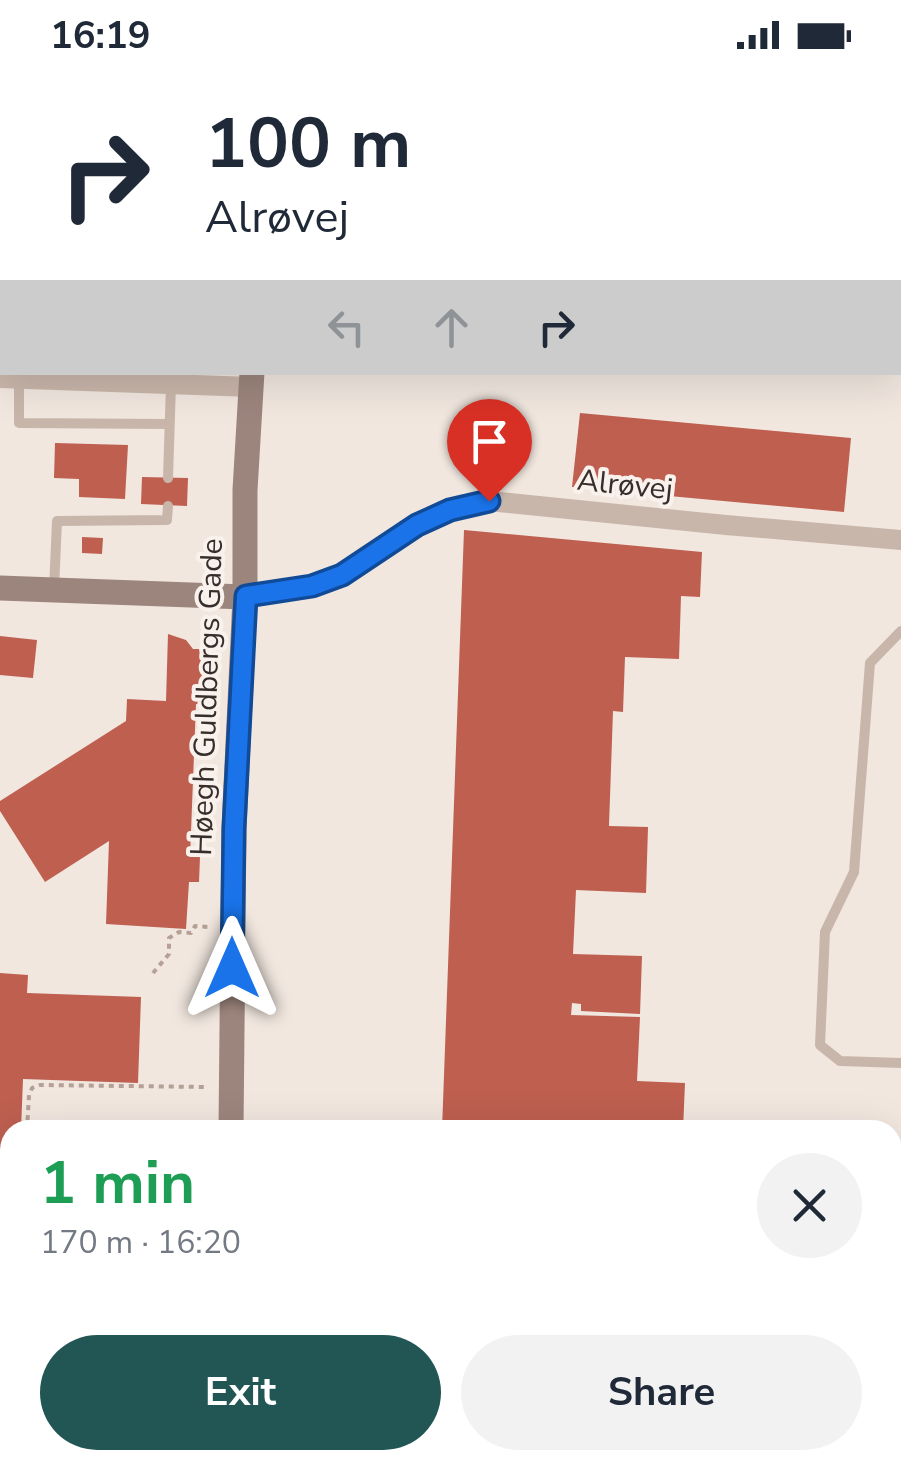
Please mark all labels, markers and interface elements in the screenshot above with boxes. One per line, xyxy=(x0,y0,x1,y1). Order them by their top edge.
text: 16:19 xyxy=(50,10,151,61)
text: 100 m xyxy=(205,96,411,192)
icon: right xyxy=(40,110,170,240)
text: Alrøvej xyxy=(205,187,349,248)
icon: left xyxy=(319,300,374,355)
icon: ahead xyxy=(424,300,479,355)
icon: right xyxy=(529,300,584,355)
pin xyxy=(447,399,532,502)
icon: arrive xyxy=(462,414,517,469)
street label: Alrøvej xyxy=(575,460,675,510)
street label: Høegh Guldbergs Gade xyxy=(181,538,233,856)
position arrow xyxy=(180,916,284,1020)
text: 1 min xyxy=(40,1142,195,1224)
button: close xyxy=(757,1153,862,1258)
text: 170 m · 16:20 xyxy=(40,1221,241,1264)
button: Exit xyxy=(40,1335,441,1450)
button: Share xyxy=(461,1335,862,1450)

